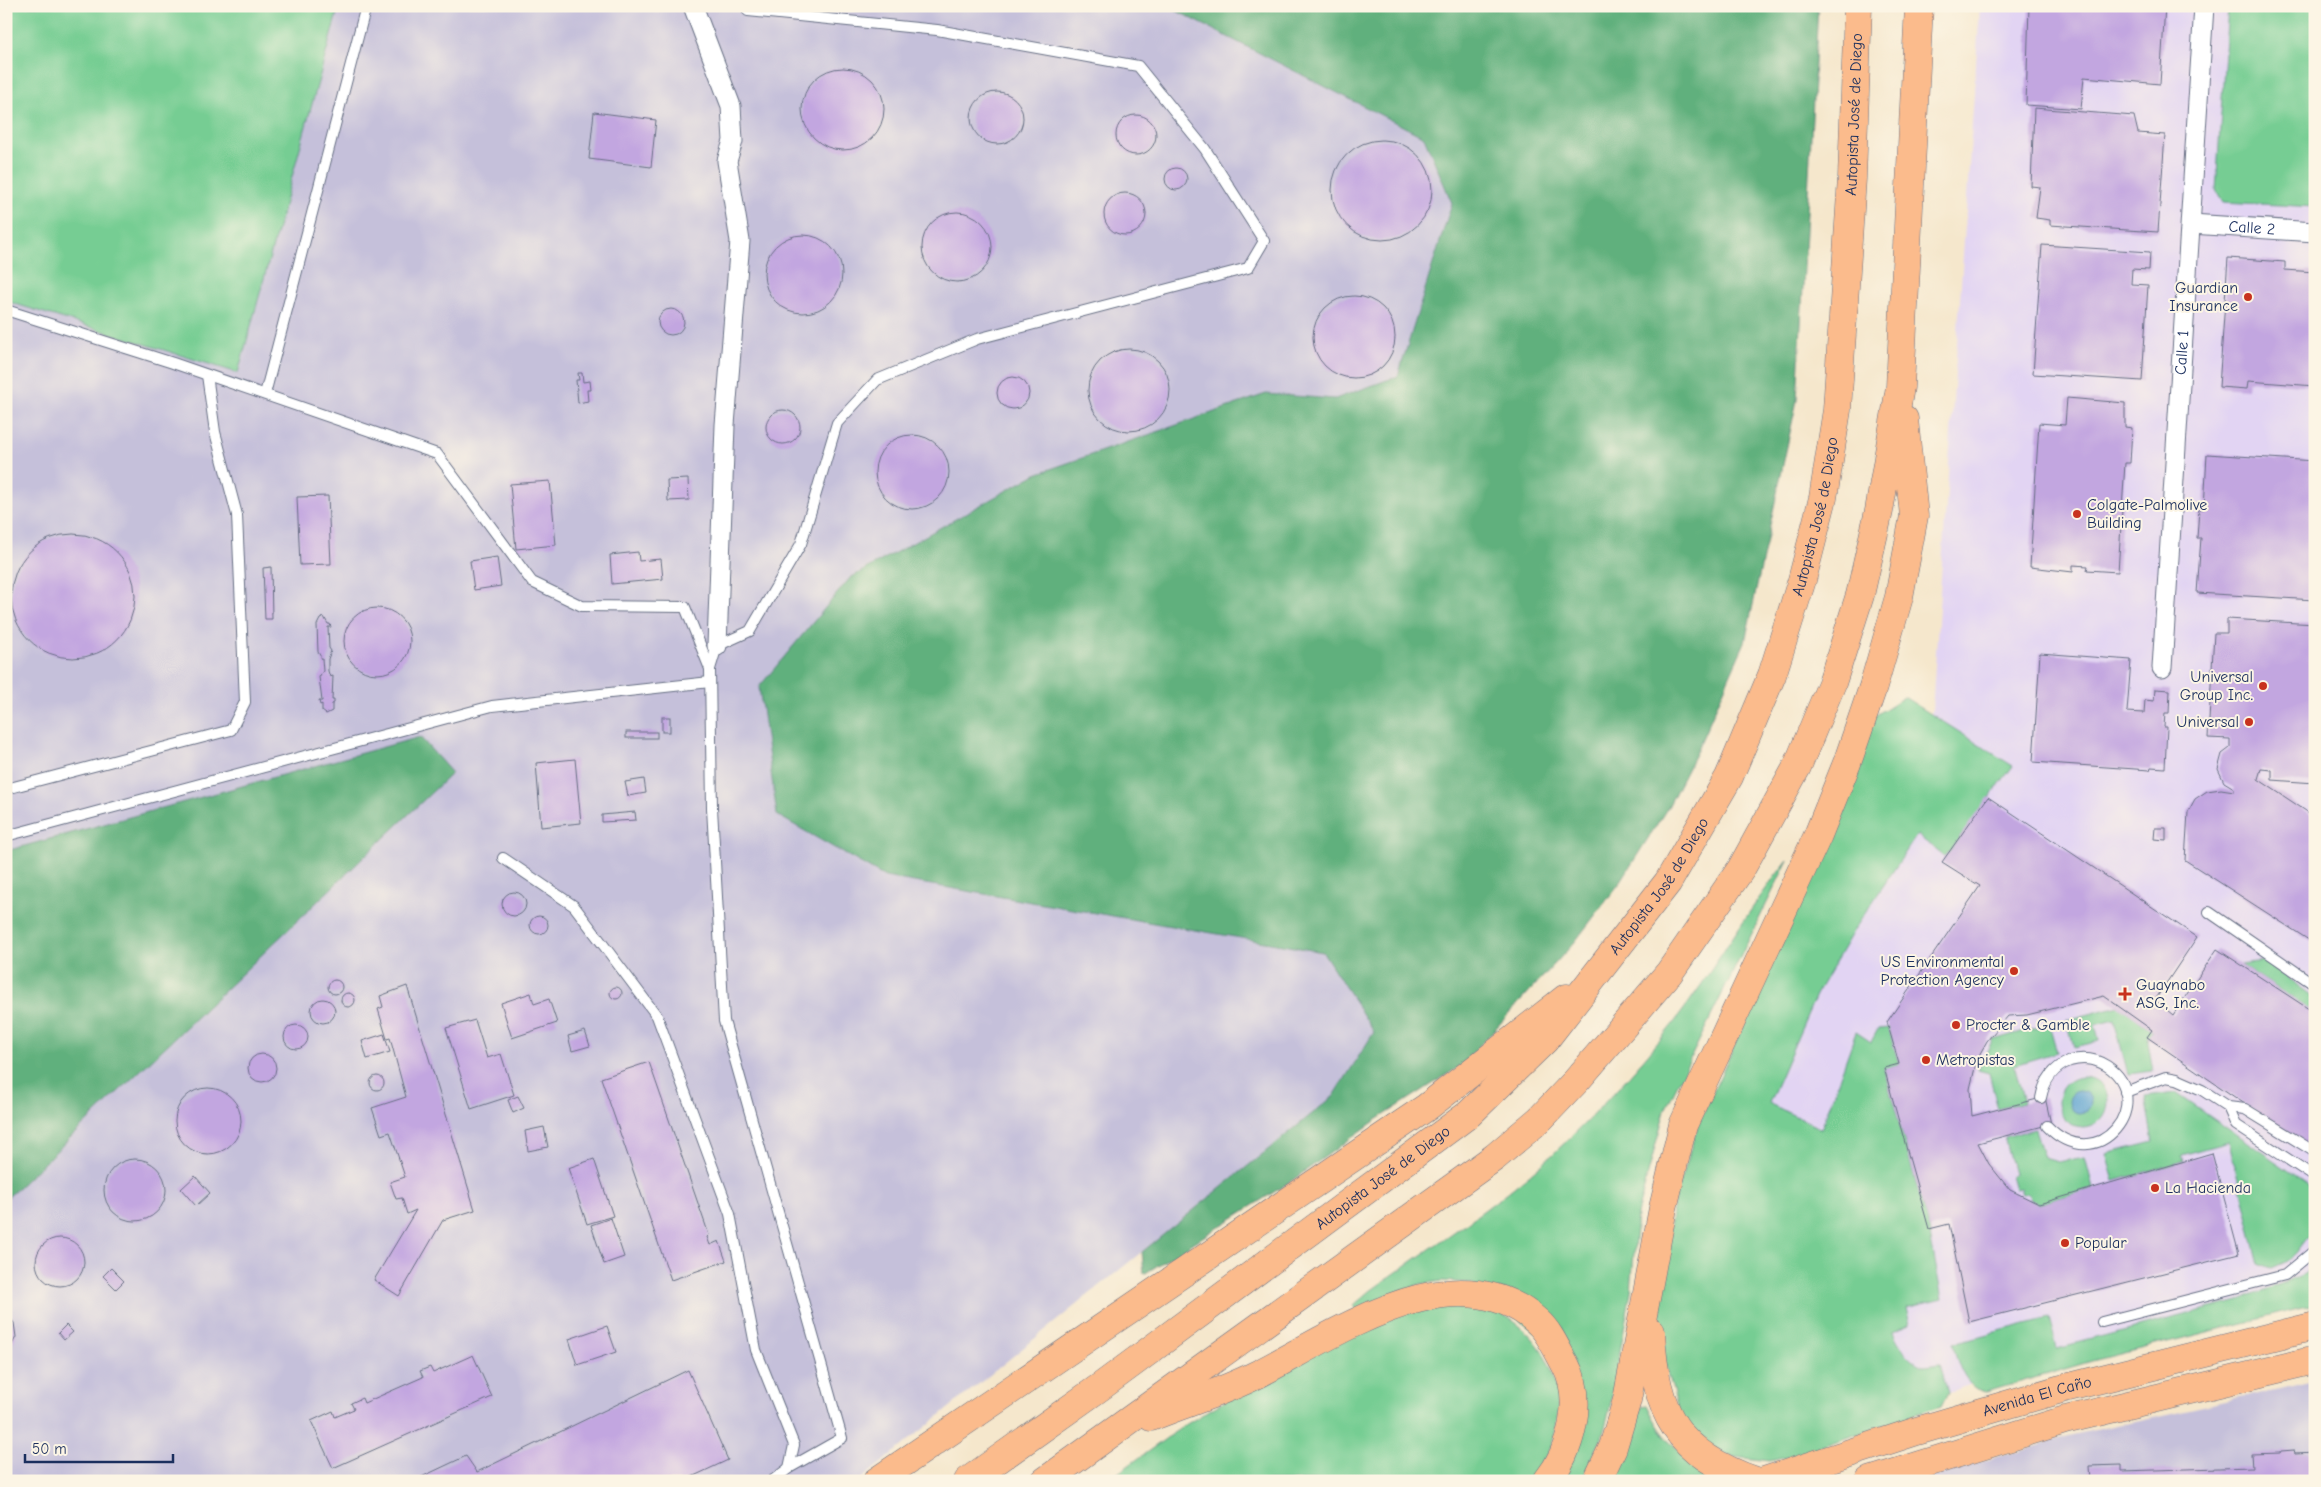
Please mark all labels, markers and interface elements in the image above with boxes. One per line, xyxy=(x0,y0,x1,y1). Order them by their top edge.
street label: Autopista José de Diego xyxy=(1842,33,1866,196)
street label: Calle 2 xyxy=(2228,217,2276,238)
place label: Guardian Insurance xyxy=(2169,279,2238,315)
marker: Guardian Insurance xyxy=(2242,291,2254,303)
street label: Calle 1 xyxy=(2172,330,2192,376)
street label: Autopista José de Diego xyxy=(1788,436,1842,598)
place label: Colgate-Palmolive Building xyxy=(2087,496,2207,532)
marker: Colgate-Palmolive Building xyxy=(2071,508,2083,520)
place label: Universal Group Inc. xyxy=(2180,668,2253,704)
marker: Universal Group Inc. xyxy=(2257,680,2269,692)
place label: Universal xyxy=(2176,713,2239,731)
marker: Universal xyxy=(2243,716,2255,728)
street label: Autopista José de Diego xyxy=(1606,814,1712,958)
place label: US Environmental Protection Agency xyxy=(1880,953,2005,989)
marker: US Environmental Protection Agency xyxy=(2008,965,2020,977)
place label: Guaynabo ASG, Inc. xyxy=(2136,976,2205,1012)
marker: Guaynabo ASG, Inc. xyxy=(2118,987,2132,1001)
place label: Procter & Gamble xyxy=(1966,1016,2090,1034)
marker: Procter & Gamble xyxy=(1950,1019,1962,1031)
place label: Metropistas xyxy=(1936,1051,2015,1069)
marker: Metropistas xyxy=(1920,1054,1932,1066)
street label: Autopista José de Diego xyxy=(1312,1122,1454,1233)
place label: La Hacienda xyxy=(2165,1179,2251,1197)
marker: La Hacienda xyxy=(2149,1182,2161,1194)
place label: Popular xyxy=(2075,1234,2127,1252)
marker: Popular xyxy=(2059,1237,2071,1249)
street label: Avenida El Caño xyxy=(1981,1373,2093,1420)
scale bar xyxy=(25,1432,172,1464)
text: 50 m xyxy=(32,1440,67,1458)

